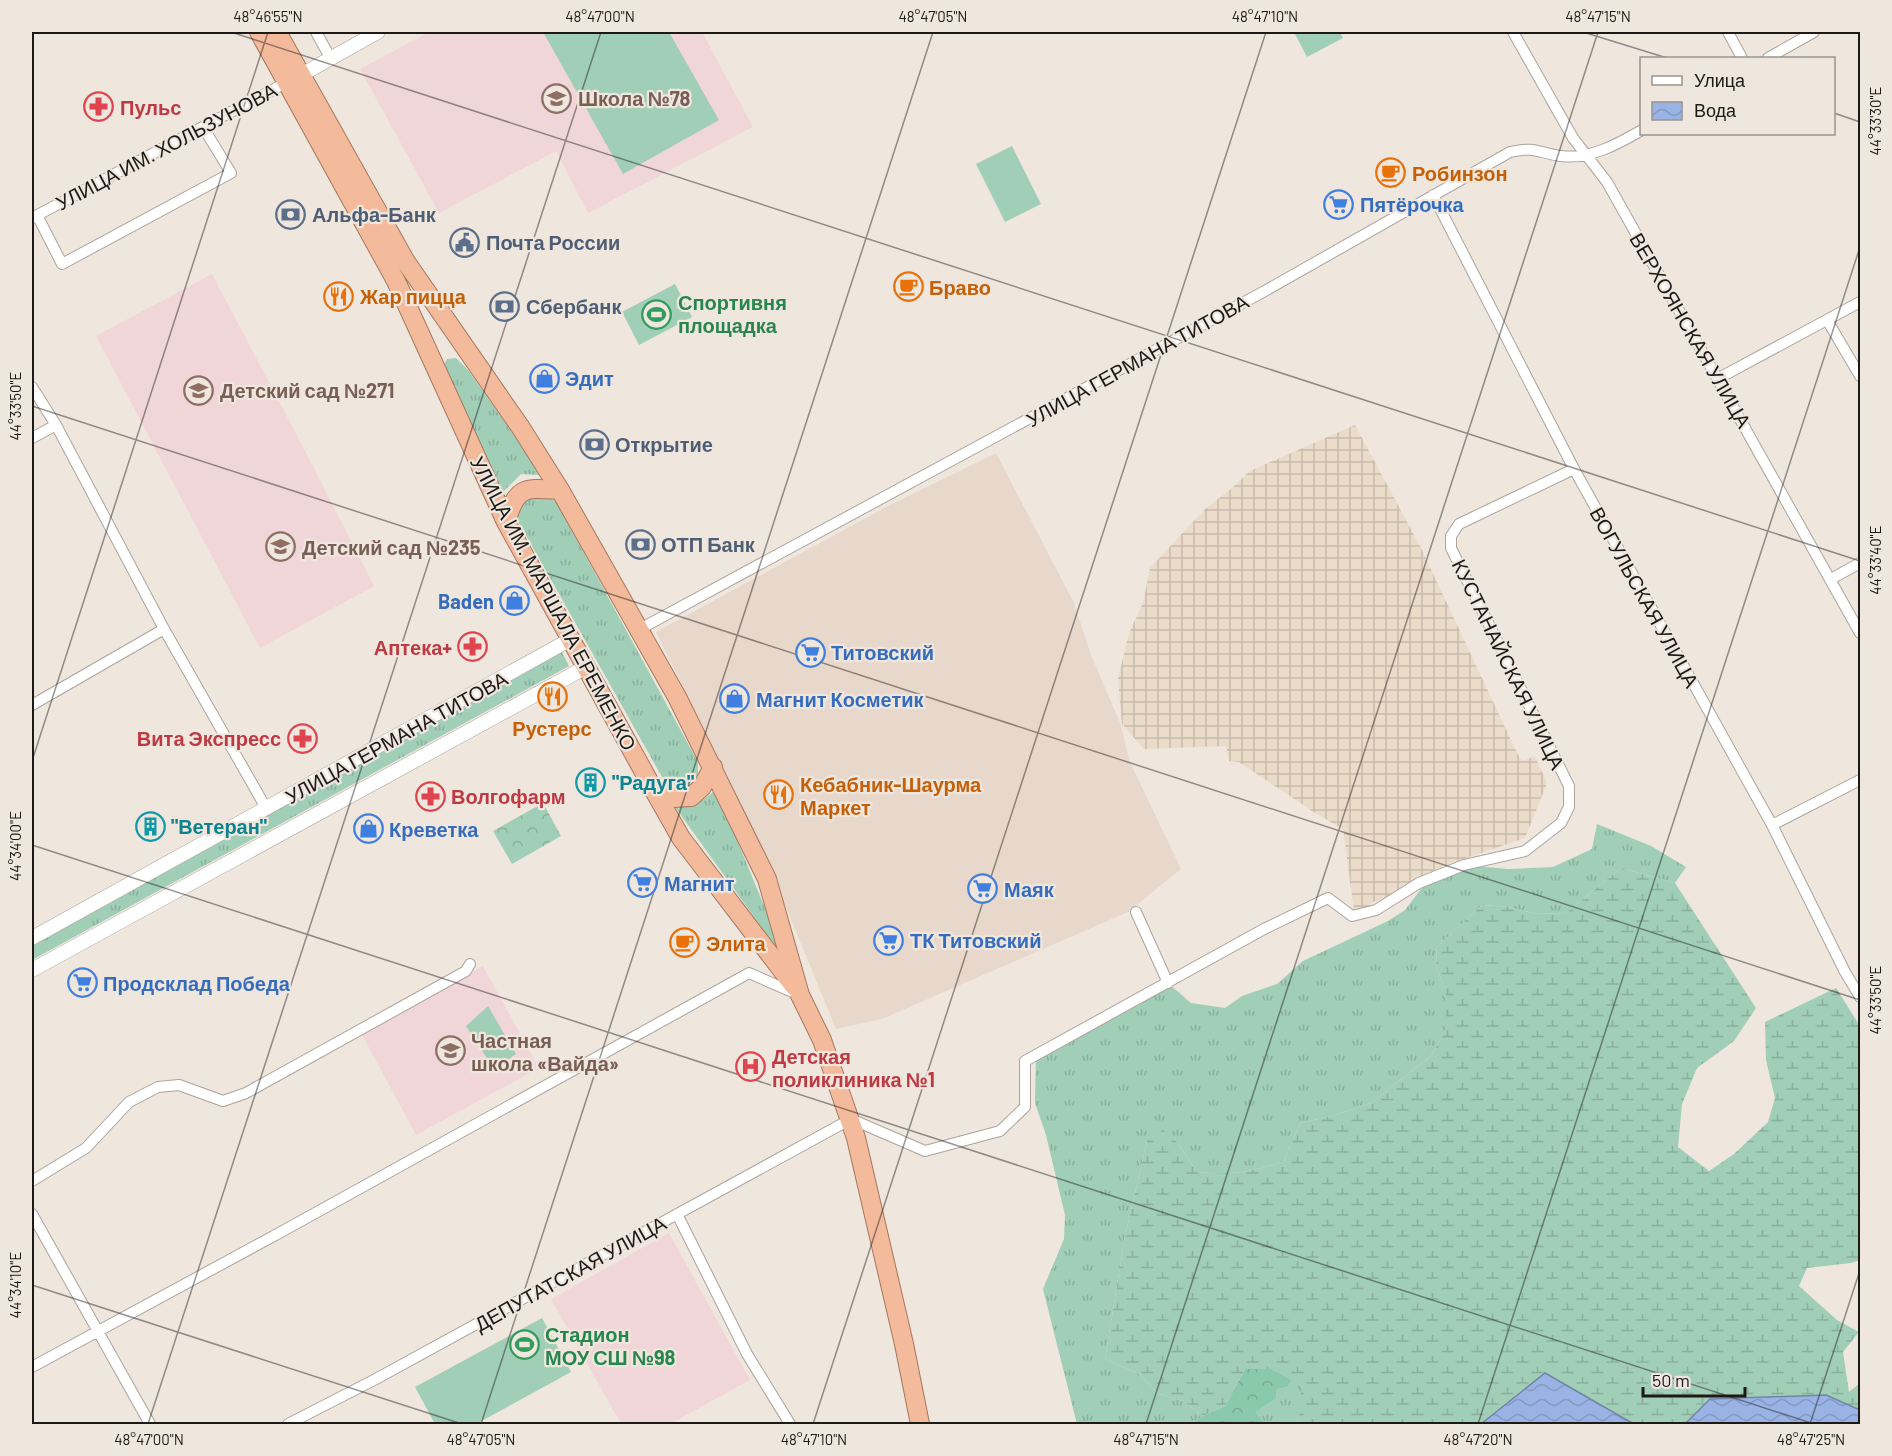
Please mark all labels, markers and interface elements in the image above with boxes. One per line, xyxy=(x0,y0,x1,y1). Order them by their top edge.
text: 48°46'55"N xyxy=(233,7,303,25)
text: 48°47'00"N xyxy=(565,7,635,25)
text: 48°47'05"N xyxy=(899,7,967,25)
text: 48°47'10"N xyxy=(1232,7,1298,25)
text: 48°47'15"N xyxy=(1565,7,1631,25)
legend xyxy=(1640,57,1835,135)
text: Улица xyxy=(1694,69,1746,91)
street label: УЛИЦА ИМ. ХОЛЬЗУНОВА xyxy=(51,77,281,215)
school or university icon: Школа №78 xyxy=(541,82,573,114)
place label: Школа №78 xyxy=(578,86,691,110)
text: 44°33'30"E xyxy=(1866,87,1884,155)
pharmacy icon: Пульс xyxy=(83,91,115,123)
place label: Пульс xyxy=(120,95,181,119)
text: Вода xyxy=(1694,99,1737,121)
cafe icon: Робинзон xyxy=(1375,157,1407,189)
place label: Робинзон xyxy=(1412,161,1508,185)
supermarket icon: Пятёрочка xyxy=(1323,188,1355,220)
place label: Пятёрочка xyxy=(1360,192,1465,216)
bank icon: Альфа-Банк xyxy=(275,198,307,230)
place label: Альфа-Банк xyxy=(312,202,437,226)
public building icon: Почта России xyxy=(449,226,481,258)
street label: ВЕРХОЯНСКАЯ УЛИЦА xyxy=(1625,228,1757,432)
place label: Почта России xyxy=(486,230,620,254)
cafe icon: Браво xyxy=(892,271,924,303)
place label: Браво xyxy=(929,275,991,299)
restaurant icon: Жар пицца xyxy=(323,280,355,312)
place label: Жар пицца xyxy=(359,284,467,308)
street label: УЛИЦА ГЕРМАНА ТИТОВА xyxy=(1022,289,1253,431)
bank icon: Сбербанк xyxy=(489,290,521,322)
place label: Спортивня площадка xyxy=(678,290,787,337)
place label: Сбербанк xyxy=(526,294,622,318)
sports icon: Спортивня площадка xyxy=(641,298,673,330)
shop icon: Эдит xyxy=(528,362,560,394)
place label: Эдит xyxy=(565,366,614,390)
text: 44°33'50"E xyxy=(6,372,24,440)
school or university icon: Детский сад №271 xyxy=(183,374,215,406)
place label: Детский сад №271 xyxy=(220,378,394,402)
bank icon: Открытие xyxy=(578,428,610,460)
place label: Открытие xyxy=(615,432,713,456)
street label: УЛИЦА ИМ. МАРШАЛА ЕРЕМЕНКО xyxy=(466,452,642,754)
street label: ВОГУЛЬСКАЯ УЛИЦА xyxy=(1585,503,1705,692)
text: 44°33'40"E xyxy=(1866,525,1884,595)
bank icon: ОТП Банк xyxy=(624,528,656,560)
school or university icon: Детский сад №235 xyxy=(265,531,297,563)
place label: ОТП Банк xyxy=(661,532,756,556)
place label: Детский сад №235 xyxy=(302,535,481,559)
street label: КУСТАНАЙСКАЯ УЛИЦА xyxy=(1448,555,1571,774)
shop icon: Baden xyxy=(499,585,531,617)
place label: Baden xyxy=(438,589,494,613)
pharmacy icon: Аптека+ xyxy=(457,631,489,663)
place label: Аптека+ xyxy=(374,635,452,659)
supermarket icon: Титовский xyxy=(794,636,826,668)
place label: Титовский xyxy=(831,640,934,664)
street label: УЛИЦА ГЕРМАНА ТИТОВА xyxy=(281,666,512,808)
restaurant icon: Рустерс xyxy=(536,681,568,713)
shop icon: Магнит Косметик xyxy=(719,683,751,715)
place label: Магнит Косметик xyxy=(756,687,925,711)
place label: Рустерс xyxy=(512,716,592,740)
pharmacy icon: Вита Экспресс xyxy=(286,722,318,754)
place label: Вита Экспресс xyxy=(137,726,281,750)
building icon: "Радуга" xyxy=(575,766,607,798)
place label: "Радуга" xyxy=(612,770,694,794)
place label: Кебабник-Шаурма Маркет xyxy=(800,772,982,819)
restaurant icon: Кебабник-Шаурма Маркет xyxy=(763,779,795,811)
pharmacy icon: Волгофарм xyxy=(414,780,446,812)
place label: Волгофарм xyxy=(451,784,566,808)
building icon: "Ветеран" xyxy=(134,810,166,842)
text: 44°34'00"E xyxy=(6,811,24,881)
shop icon: Креветка xyxy=(352,813,384,845)
place label: "Ветеран" xyxy=(171,814,267,838)
place label: Креветка xyxy=(389,817,479,841)
supermarket icon: Магнит xyxy=(627,867,659,899)
place label: Магнит xyxy=(664,871,735,895)
supermarket icon: Маяк xyxy=(967,873,999,905)
place label: Маяк xyxy=(1004,877,1055,901)
supermarket icon: ТК Титовский xyxy=(873,924,905,956)
cafe icon: Элита xyxy=(669,927,701,959)
place label: ТК Титовский xyxy=(910,928,1041,952)
place label: Элита xyxy=(706,931,767,955)
text: 44°33'50"E xyxy=(1866,966,1884,1034)
supermarket icon: Продсклад Победа xyxy=(66,967,98,999)
place label: Продсклад Победа xyxy=(103,971,291,995)
place label: Частная школа «Вайда» xyxy=(471,1028,619,1075)
school or university icon: Частная школа «Вайда» xyxy=(434,1035,466,1067)
place label: Детская поликлиника №1 xyxy=(772,1044,935,1091)
hospital icon: Детская поликлиника №1 xyxy=(735,1051,767,1083)
street label: ДЕПУТАТСКАЯ УЛИЦА xyxy=(470,1210,670,1336)
text: 44°34'10"E xyxy=(6,1252,24,1318)
place label: Стадион МОУ СШ №98 xyxy=(545,1322,676,1369)
sports icon: Стадион МОУ СШ №98 xyxy=(508,1329,540,1361)
scale bar xyxy=(1643,1360,1745,1398)
text: 50 m xyxy=(1652,1369,1690,1391)
text: 48°47'00"N xyxy=(114,1430,184,1448)
text: 48°47'05"N xyxy=(447,1430,515,1448)
text: 48°47'10"N xyxy=(781,1430,847,1448)
text: 48°47'15"N xyxy=(1113,1430,1179,1448)
text: 48°47'20"N xyxy=(1443,1430,1513,1448)
text: 48°47'25"N xyxy=(1777,1430,1845,1448)

